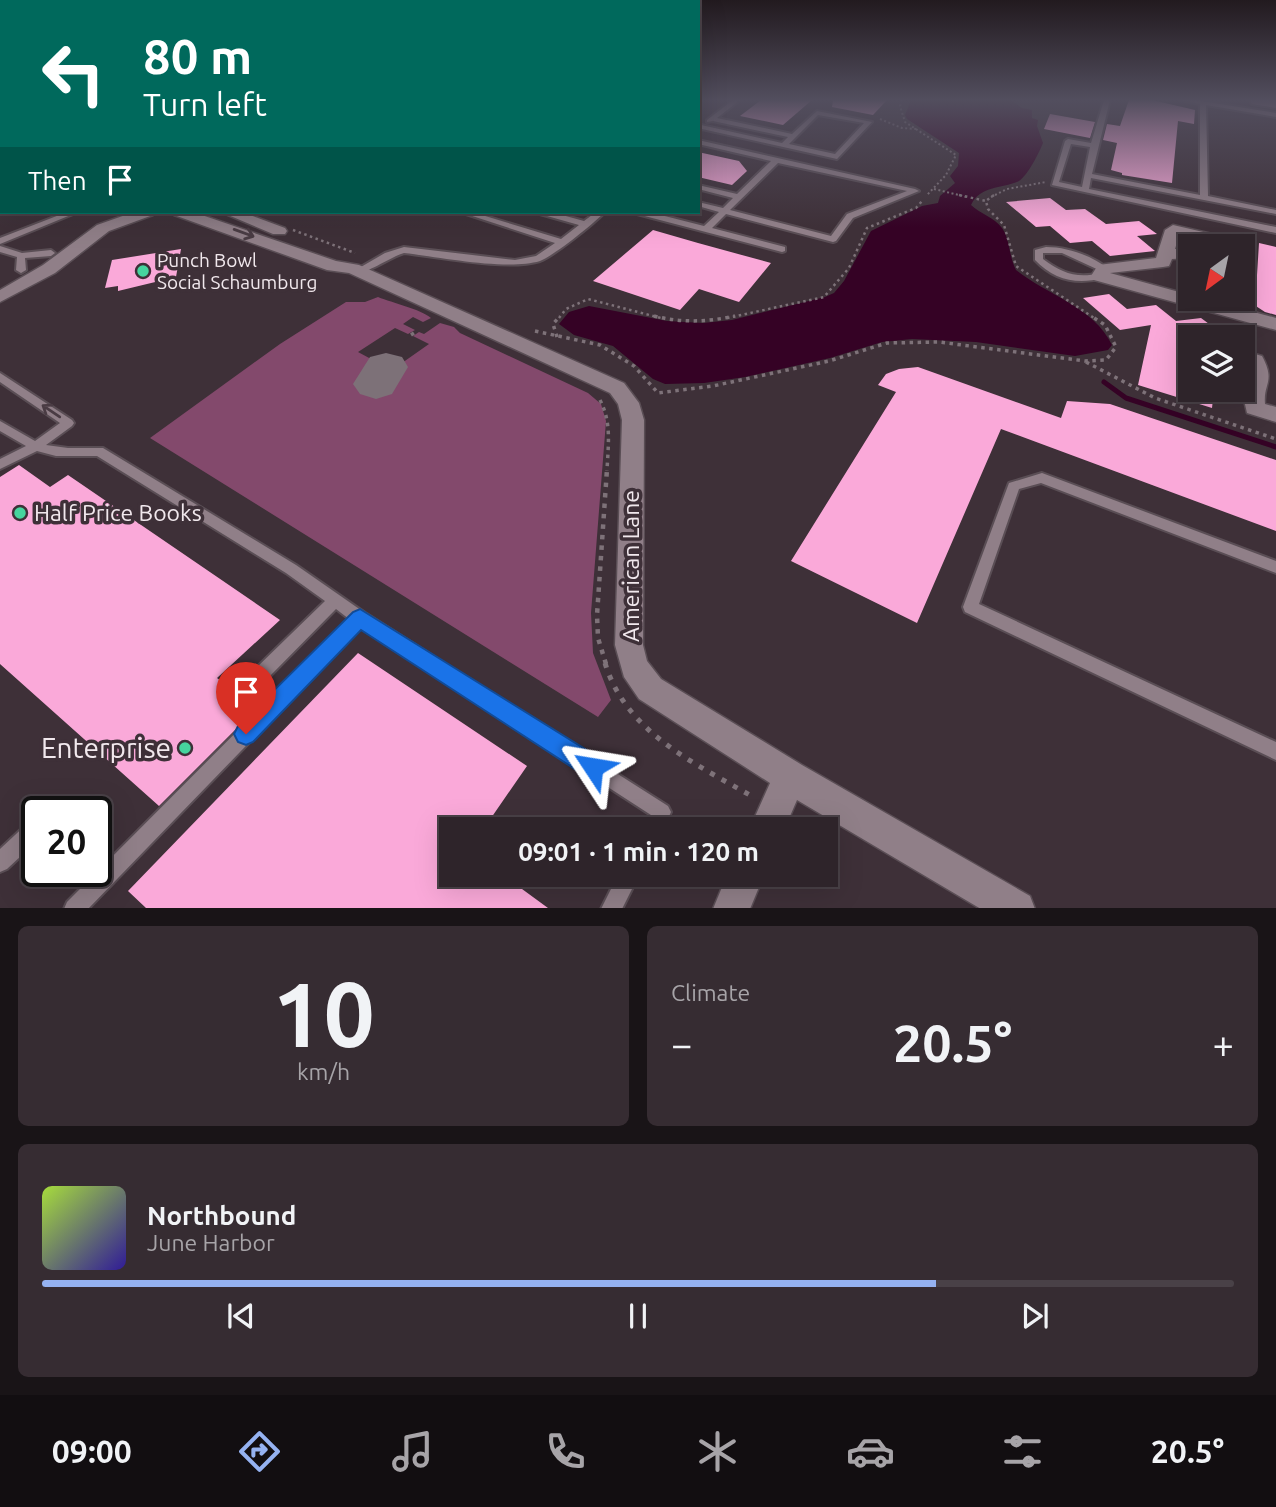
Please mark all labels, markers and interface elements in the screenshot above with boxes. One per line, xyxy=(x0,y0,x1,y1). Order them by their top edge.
icon: left xyxy=(28,28,119,119)
text: 80 m xyxy=(143,28,252,83)
text: Turn left xyxy=(143,86,267,122)
icon: arrive xyxy=(101,161,139,199)
text: Then xyxy=(28,166,87,195)
one-way arrow xyxy=(232,228,254,241)
north arrow xyxy=(1178,234,1255,312)
map controls xyxy=(1178,234,1255,402)
place label: Punch Bowl Social Schaumburg xyxy=(157,249,317,293)
marker: Punch Bowl Social Schaumburg xyxy=(135,263,151,279)
button: layers xyxy=(1178,325,1255,402)
one-way arrow xyxy=(42,404,61,418)
street label: American Lane xyxy=(618,490,643,642)
place label: Half Price Books xyxy=(34,500,202,525)
marker: Half Price Books xyxy=(12,505,28,521)
pin xyxy=(216,662,276,734)
icon: arrive xyxy=(227,673,265,711)
position arrow xyxy=(556,730,630,804)
place label: Enterprise xyxy=(41,732,171,763)
marker: Enterprise xyxy=(177,740,193,756)
speed limit sign: 20 xyxy=(21,796,112,887)
text: 09:01 · 1 min · 120 m xyxy=(518,837,759,866)
text: 10 xyxy=(272,962,375,1064)
text: Climate xyxy=(671,980,750,1005)
text: 20.5° xyxy=(893,1014,1012,1072)
text: − xyxy=(671,1023,692,1065)
text: + xyxy=(1213,1023,1234,1065)
text: km/h xyxy=(297,1059,350,1084)
text: Northbound xyxy=(147,1201,296,1230)
text: June Harbor xyxy=(147,1230,275,1255)
icon: previous xyxy=(222,1297,260,1335)
icon: pause xyxy=(619,1297,657,1335)
icon: next xyxy=(1016,1297,1054,1335)
icon: directions xyxy=(235,1427,284,1476)
icon: music xyxy=(388,1427,437,1476)
icon: phone xyxy=(541,1427,590,1476)
icon: climate xyxy=(693,1427,742,1476)
icon: car xyxy=(846,1427,895,1476)
icon: filters xyxy=(998,1427,1047,1476)
text: 09:00 xyxy=(52,1433,132,1469)
text: 20.5° xyxy=(1151,1433,1224,1469)

